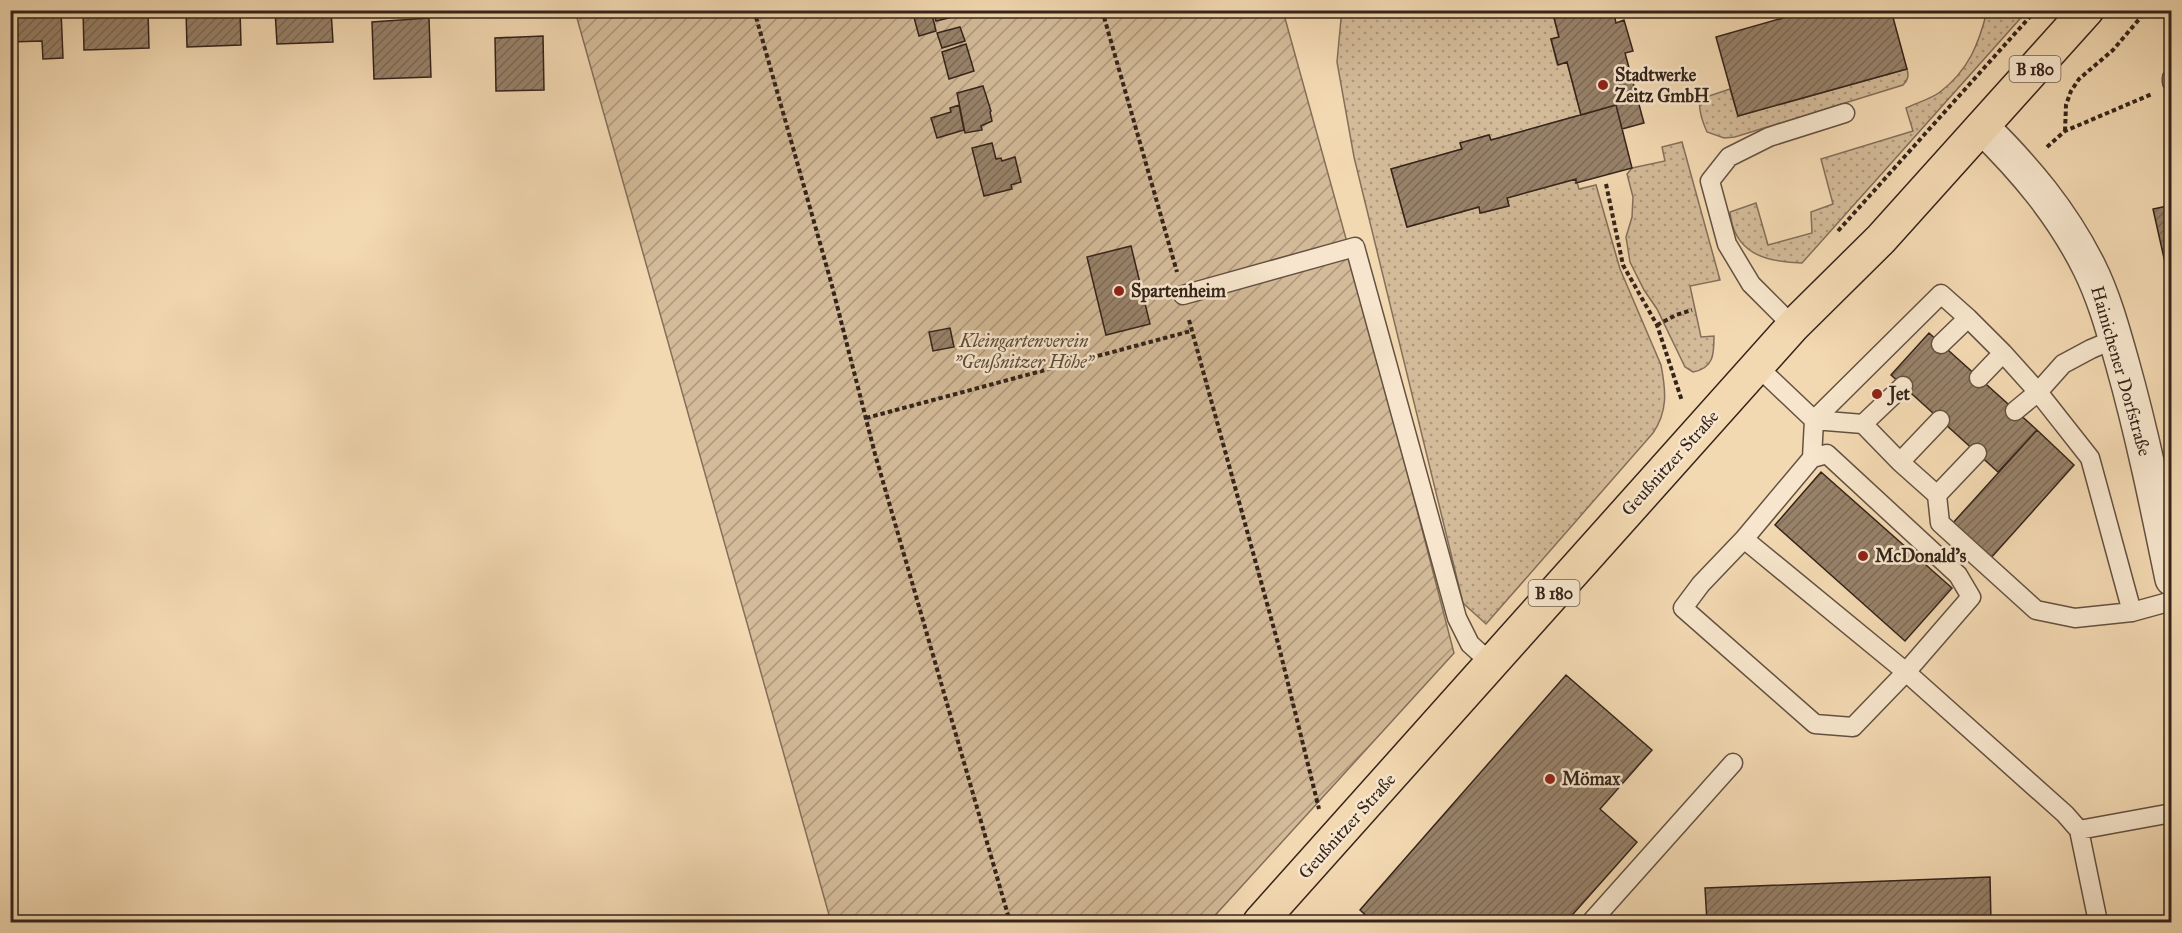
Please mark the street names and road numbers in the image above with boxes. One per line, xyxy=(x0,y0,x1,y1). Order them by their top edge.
road number: B 180 xyxy=(2010,56,2060,82)
street label: Hainichener Dorfstraße xyxy=(2086,283,2156,459)
street label: Geußnitzer Straße xyxy=(1617,406,1723,520)
road number: B 180 xyxy=(1528,580,1580,606)
street label: Geußnitzer Straße xyxy=(1294,769,1400,883)

